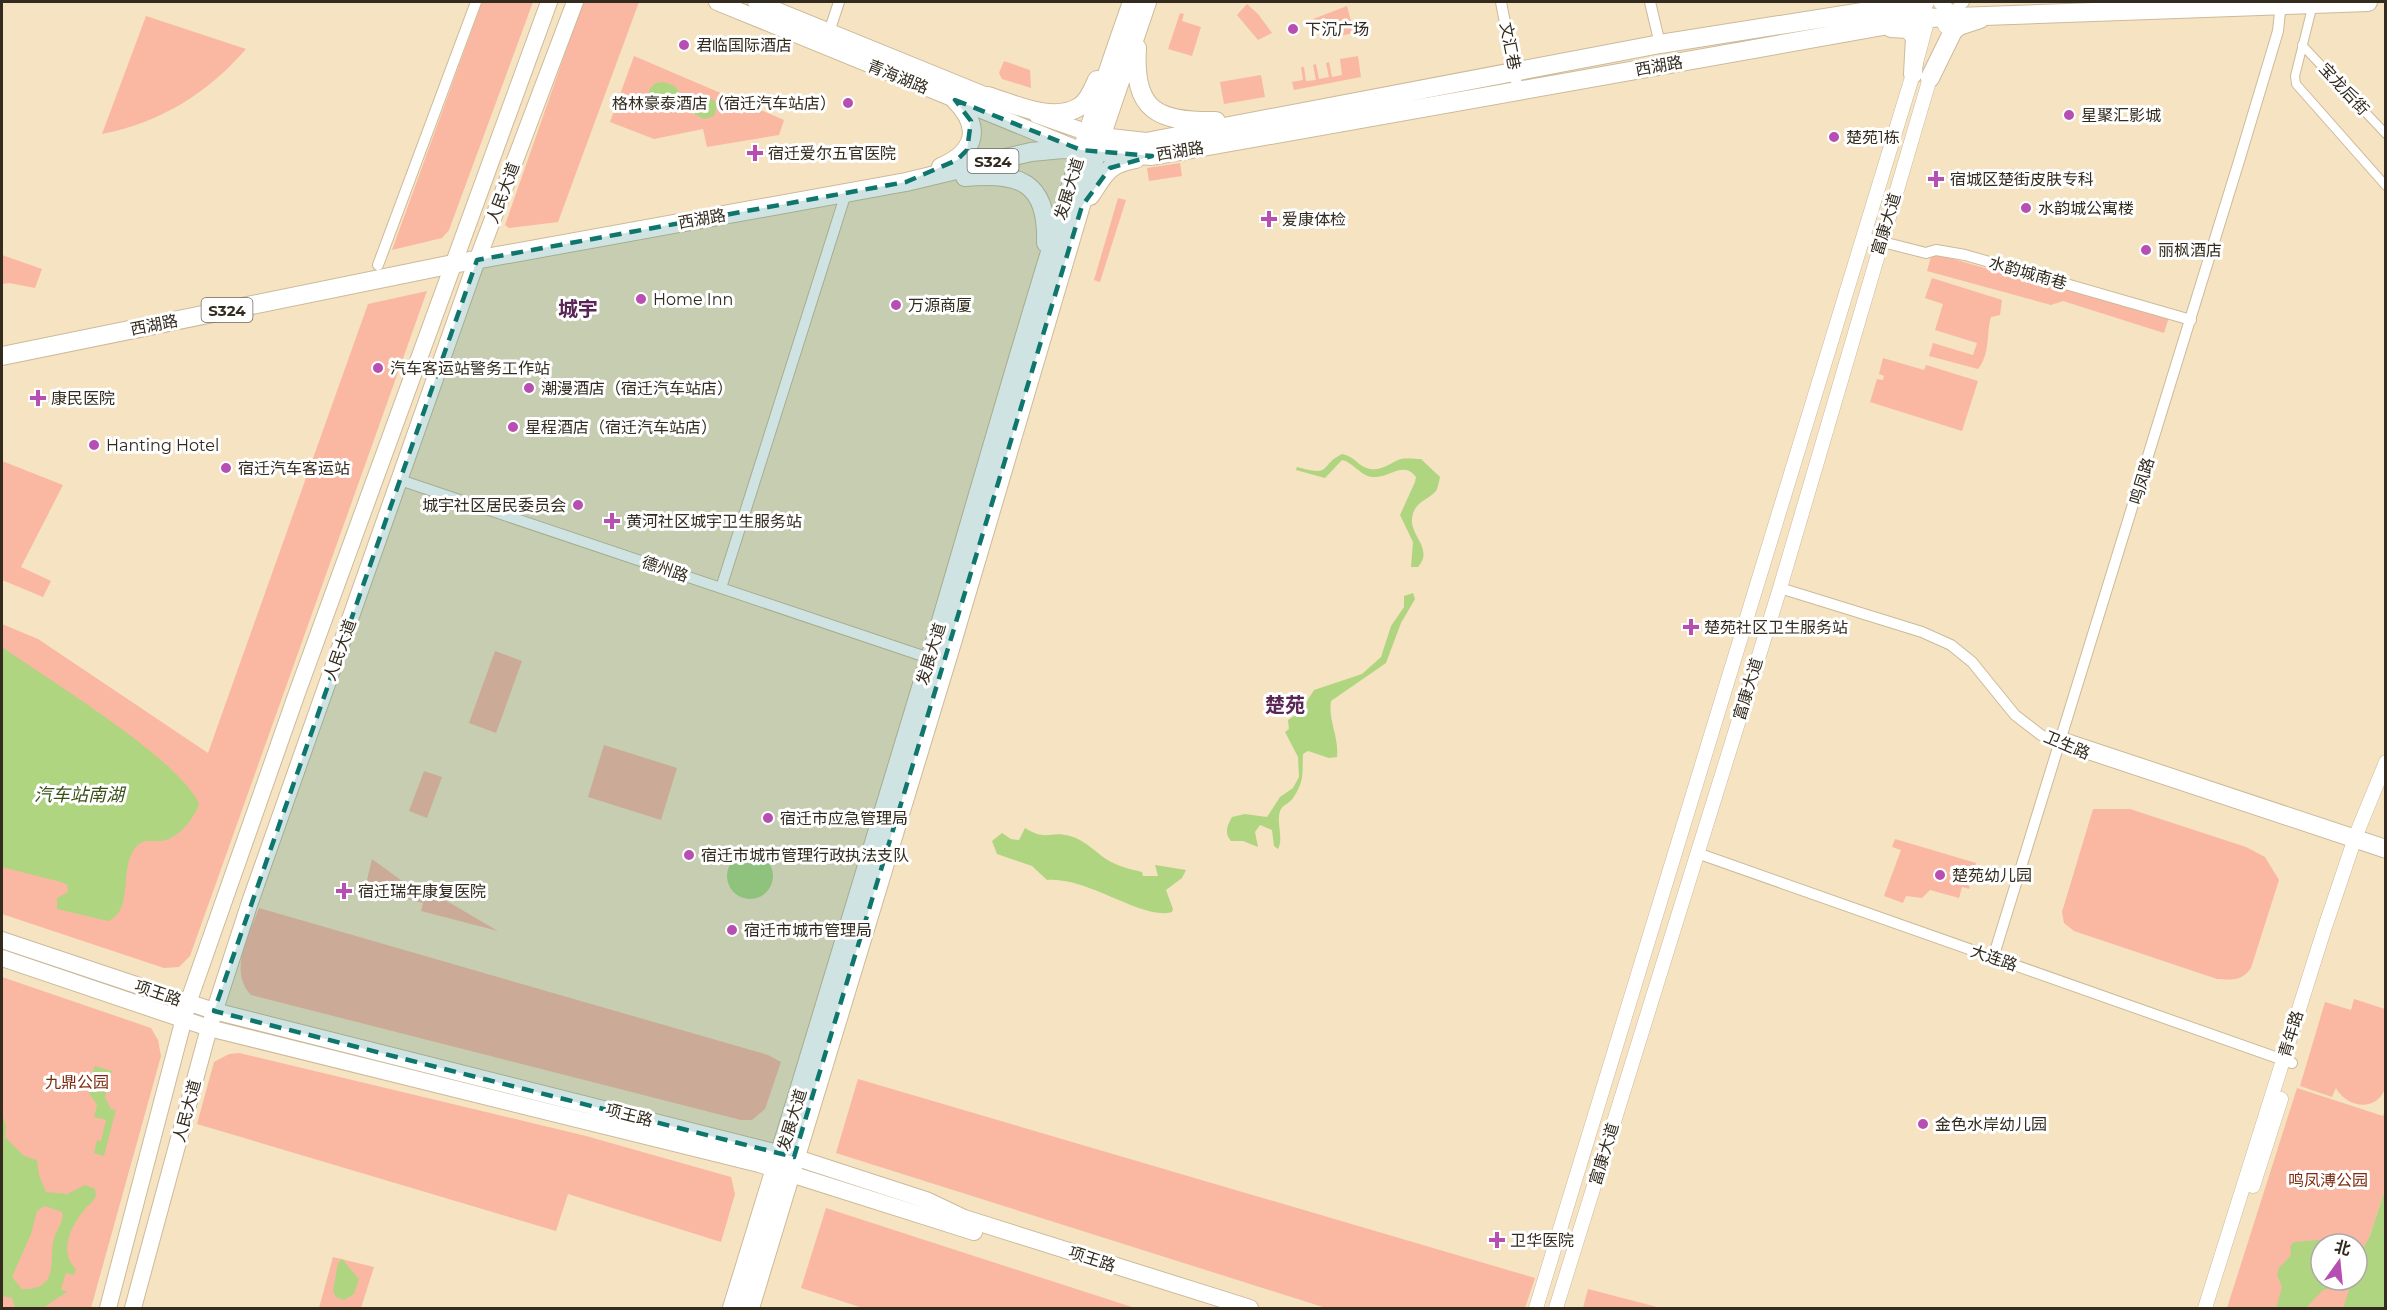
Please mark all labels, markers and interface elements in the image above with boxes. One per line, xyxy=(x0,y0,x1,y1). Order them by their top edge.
place label: 下沉广场 xyxy=(1305,20,1369,39)
street label: 文汇巷 xyxy=(1496,21,1524,71)
marker: 下沉广场 xyxy=(1286,22,1300,36)
place label: 君临国际酒店 xyxy=(696,36,792,55)
marker: 君临国际酒店 xyxy=(677,38,691,52)
street label: 西湖路 xyxy=(1634,52,1684,80)
street label: 青海湖路 xyxy=(865,56,931,98)
street label: 宝龙后街 xyxy=(2315,59,2373,119)
place label: 格林豪泰酒店（宿迁汽车站店） xyxy=(612,94,836,113)
marker: 格林豪泰酒店（宿迁汽车站店） xyxy=(841,96,855,110)
place label: 星聚汇影城 xyxy=(2081,106,2161,125)
marker: 星聚汇影城 xyxy=(2062,108,2076,122)
place label: 楚苑1栋 xyxy=(1846,128,1900,147)
marker: 楚苑1栋 xyxy=(1827,130,1841,144)
street label: 西湖路 xyxy=(1155,138,1205,164)
marker: 宿迁爱尔五官医院 xyxy=(746,144,764,162)
place label: 宿迁爱尔五官医院 xyxy=(768,144,896,163)
road number: S324 xyxy=(968,149,1018,173)
street label: 发展大道 xyxy=(1051,156,1087,222)
street label: 人民大道 xyxy=(483,160,523,226)
marker: 宿城区楚街皮肤专科 xyxy=(1927,170,1945,188)
place label: 宿城区楚街皮肤专科 xyxy=(1950,170,2094,189)
street label: 富康大道 xyxy=(1868,191,1904,257)
place label: 水韵城公寓楼 xyxy=(2038,199,2134,218)
marker: 水韵城公寓楼 xyxy=(2019,201,2033,215)
street label: 西湖路 xyxy=(677,205,727,233)
marker: 爱康体检 xyxy=(1260,210,1278,228)
place label: 爱康体检 xyxy=(1282,210,1346,229)
place label: 丽枫酒店 xyxy=(2158,241,2222,260)
marker: 丽枫酒店 xyxy=(2139,243,2153,257)
street label: 水韵城南巷 xyxy=(1987,253,2069,293)
place label: Home Inn xyxy=(653,290,733,309)
marker: Home Inn xyxy=(634,292,648,306)
place label: 万源商厦 xyxy=(908,296,972,315)
district label: 城宇 xyxy=(558,297,598,321)
road number: S324 xyxy=(202,298,252,322)
marker: 万源商厦 xyxy=(889,298,903,312)
street label: 西湖路 xyxy=(129,311,179,339)
place label: 汽车客运站警务工作站 xyxy=(390,359,550,378)
marker: 汽车客运站警务工作站 xyxy=(371,361,385,375)
place label: 潮漫酒店（宿迁汽车站店） xyxy=(541,379,733,398)
marker: 潮漫酒店（宿迁汽车站店） xyxy=(522,381,536,395)
marker: 康民医院 xyxy=(29,389,47,407)
place label: 康民医院 xyxy=(51,389,115,408)
place label: 星程酒店（宿迁汽车站店） xyxy=(525,418,717,437)
marker: 星程酒店（宿迁汽车站店） xyxy=(506,420,520,434)
place label: Hanting Hotel xyxy=(106,436,219,455)
marker: Hanting Hotel xyxy=(87,438,101,452)
street label: 鸣凤路 xyxy=(2126,455,2158,507)
place label: 宿迁汽车客运站 xyxy=(238,459,350,478)
marker: 宿迁汽车客运站 xyxy=(219,461,233,475)
place label: 城宇社区居民委员会 xyxy=(422,496,566,515)
marker: 城宇社区居民委员会 xyxy=(571,498,585,512)
marker: 黄河社区城宇卫生服务站 xyxy=(603,512,621,530)
place label: 黄河社区城宇卫生服务站 xyxy=(626,512,802,531)
street label: 德州路 xyxy=(639,552,691,586)
street label: 人民大道 xyxy=(320,617,360,683)
marker: 楚苑社区卫生服务站 xyxy=(1682,618,1700,636)
place label: 楚苑社区卫生服务站 xyxy=(1704,618,1848,637)
street label: 发展大道 xyxy=(913,621,949,687)
street label: 富康大道 xyxy=(1730,656,1766,722)
district label: 楚苑 xyxy=(1265,693,1305,717)
street label: 卫生路 xyxy=(2041,727,2093,763)
water label: 汽车站南湖 xyxy=(34,784,127,806)
place label: 宿迁市应急管理局 xyxy=(780,809,908,828)
marker: 宿迁市应急管理局 xyxy=(761,811,775,825)
place label: 宿迁市城市管理行政执法支队 xyxy=(701,846,909,865)
marker: 宿迁市城市管理行政执法支队 xyxy=(682,848,696,862)
place label: 楚苑幼儿园 xyxy=(1952,866,2032,885)
marker: 楚苑幼儿园 xyxy=(1933,868,1947,882)
marker: 宿迁瑞年康复医院 xyxy=(335,882,353,900)
place label: 宿迁瑞年康复医院 xyxy=(358,882,486,901)
place label: 宿迁市城市管理局 xyxy=(744,921,872,940)
marker: 宿迁市城市管理局 xyxy=(725,923,739,937)
street label: 大连路 xyxy=(1968,941,2020,975)
street label: 项王路 xyxy=(132,976,184,1010)
street label: 青年路 xyxy=(2275,1008,2307,1060)
park label: 九鼎公园 xyxy=(45,1073,109,1092)
street label: 人民大道 xyxy=(170,1078,204,1144)
street label: 发展大道 xyxy=(774,1087,810,1153)
street label: 项王路 xyxy=(603,1100,655,1130)
place label: 金色水岸幼儿园 xyxy=(1935,1115,2047,1134)
marker: 金色水岸幼儿园 xyxy=(1916,1117,1930,1131)
street label: 富康大道 xyxy=(1586,1121,1622,1187)
park label: 鸣凤溥公园 xyxy=(2288,1171,2368,1190)
marker: 卫华医院 xyxy=(1488,1231,1506,1249)
place label: 卫华医院 xyxy=(1510,1231,1574,1250)
north arrow xyxy=(2309,1232,2369,1292)
text: 北 xyxy=(2333,1237,2353,1259)
street label: 项王路 xyxy=(1066,1243,1118,1275)

